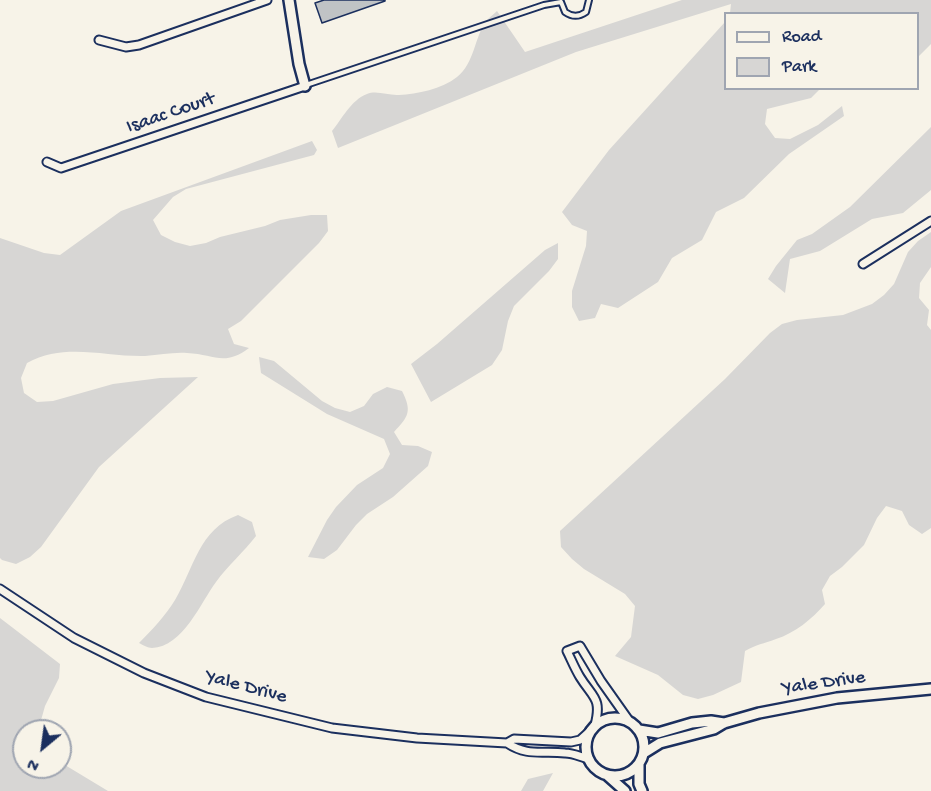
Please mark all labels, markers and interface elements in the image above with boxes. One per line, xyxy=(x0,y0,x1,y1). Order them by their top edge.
legend xyxy=(724,12,919,90)
text: Road xyxy=(782,27,821,48)
text: Park xyxy=(782,57,816,78)
street label: Isaac Court xyxy=(124,88,218,140)
street label: Yale Drive xyxy=(203,666,289,710)
street label: Yale Drive xyxy=(781,666,867,702)
north arrow xyxy=(12,719,72,779)
text: N xyxy=(25,753,43,774)

